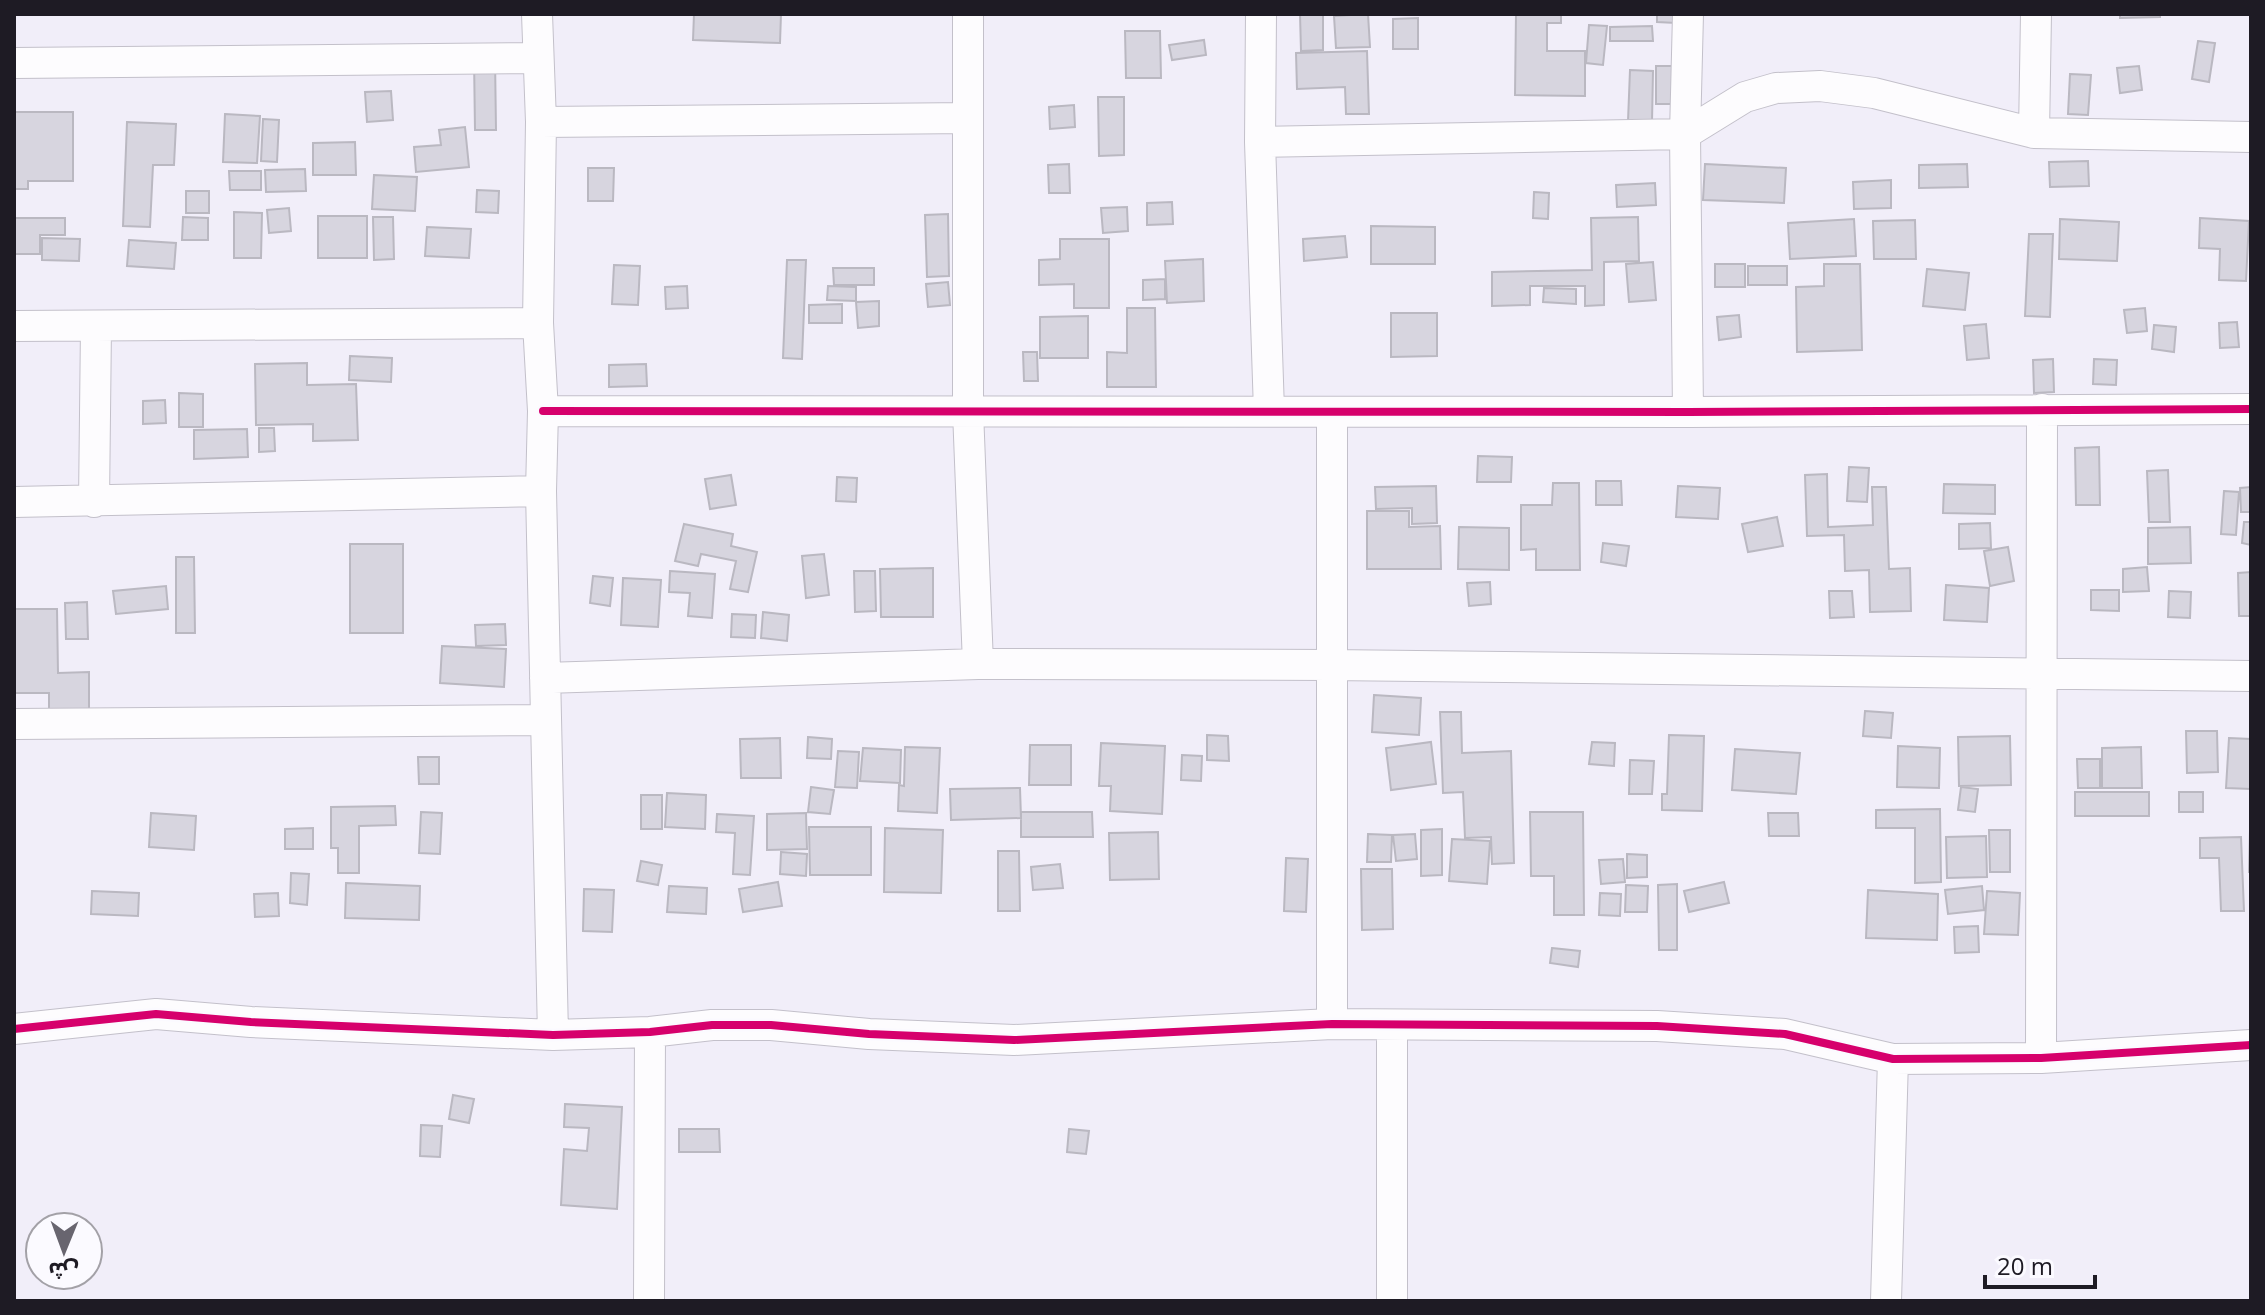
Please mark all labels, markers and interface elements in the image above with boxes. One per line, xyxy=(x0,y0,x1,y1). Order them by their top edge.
north arrow xyxy=(24,1211,104,1291)
scale bar xyxy=(1985,1239,2095,1289)
text: 20 m xyxy=(1997,1249,2053,1282)
text: ش xyxy=(48,1257,79,1287)

